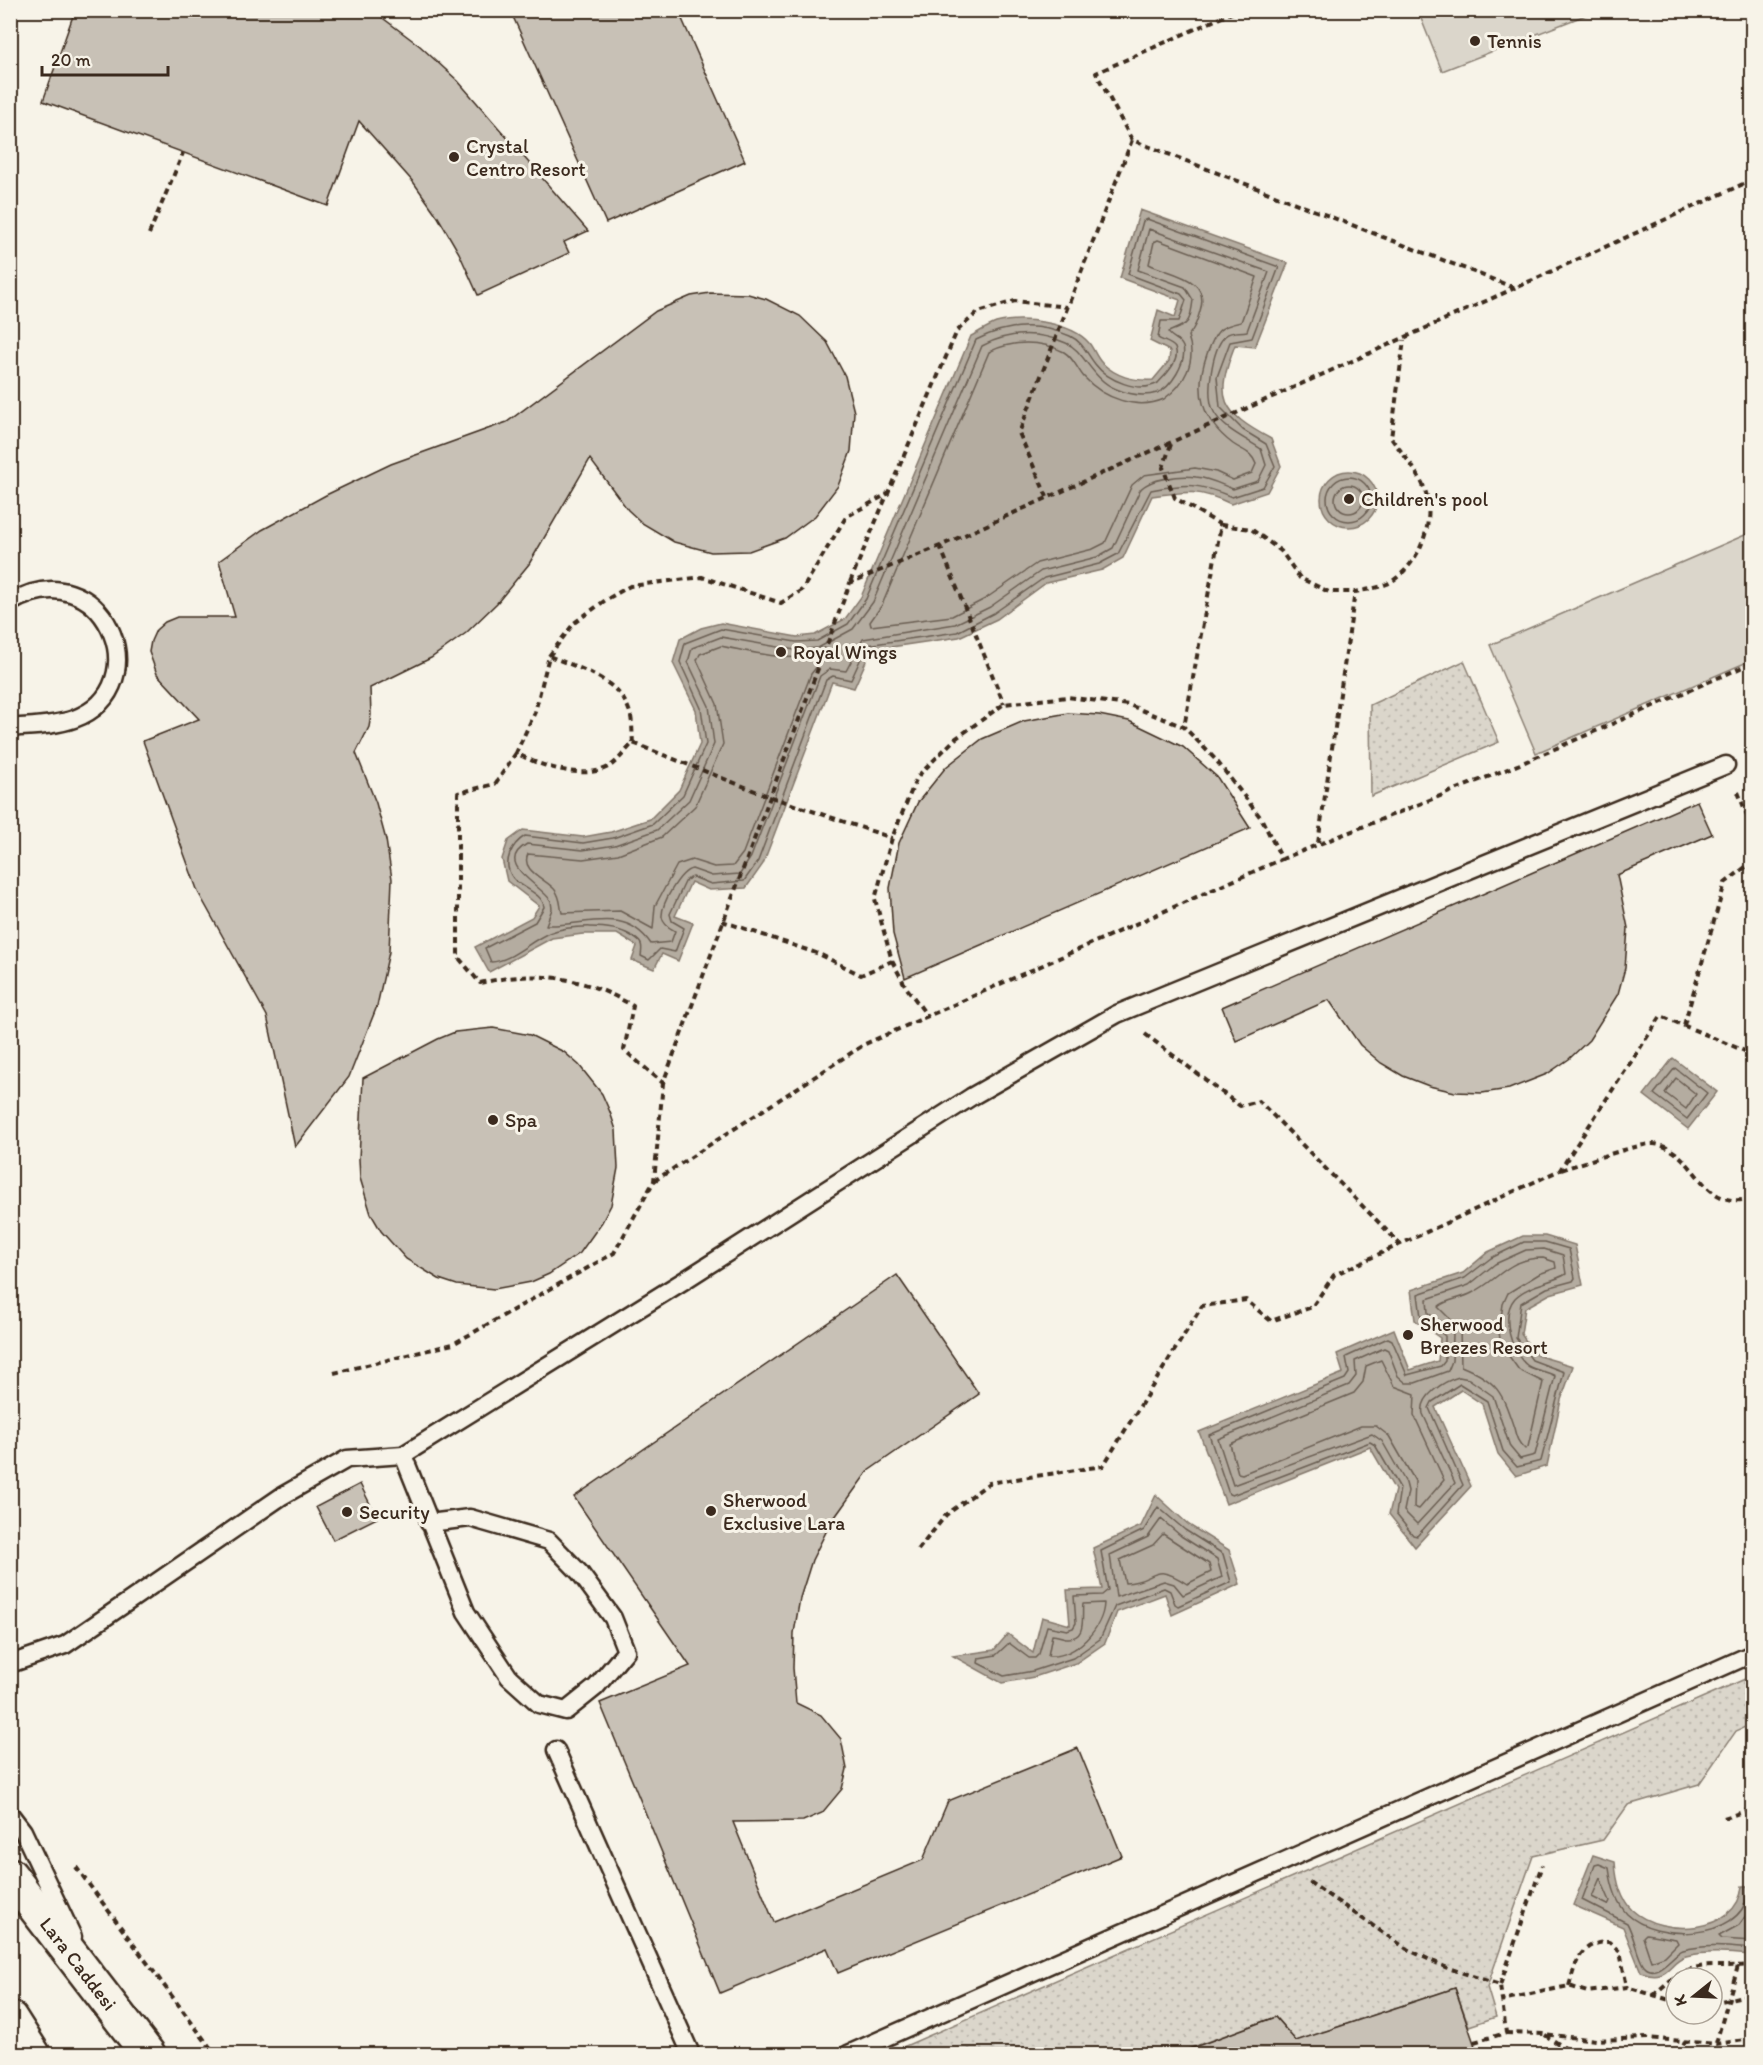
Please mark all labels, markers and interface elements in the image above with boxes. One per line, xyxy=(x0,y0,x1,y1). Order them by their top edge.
place label: Tennis xyxy=(1487,29,1542,53)
marker: Tennis xyxy=(1468,34,1482,48)
scale bar xyxy=(42,39,168,77)
text: 20 m xyxy=(51,49,91,71)
place label: Crystal Centro Resort xyxy=(466,134,586,181)
marker: Crystal Centro Resort xyxy=(447,150,461,164)
place label: Children's pool xyxy=(1361,487,1489,511)
marker: Children's pool xyxy=(1342,492,1356,506)
place label: Royal Wings xyxy=(793,640,897,664)
marker: Royal Wings xyxy=(774,645,788,659)
place label: Spa xyxy=(505,1108,538,1132)
marker: Spa xyxy=(486,1113,500,1127)
place label: Sherwood Breezes Resort xyxy=(1420,1312,1548,1359)
marker: Sherwood Breezes Resort xyxy=(1401,1328,1415,1342)
place label: Sherwood Exclusive Lara xyxy=(723,1488,845,1535)
place label: Security xyxy=(359,1500,430,1524)
marker: Sherwood Exclusive Lara xyxy=(704,1504,718,1518)
marker: Security xyxy=(340,1505,354,1519)
street label: Lara Caddesi xyxy=(35,1912,122,2015)
north arrow xyxy=(1664,1966,1724,2026)
text: K xyxy=(1669,1992,1691,2008)

